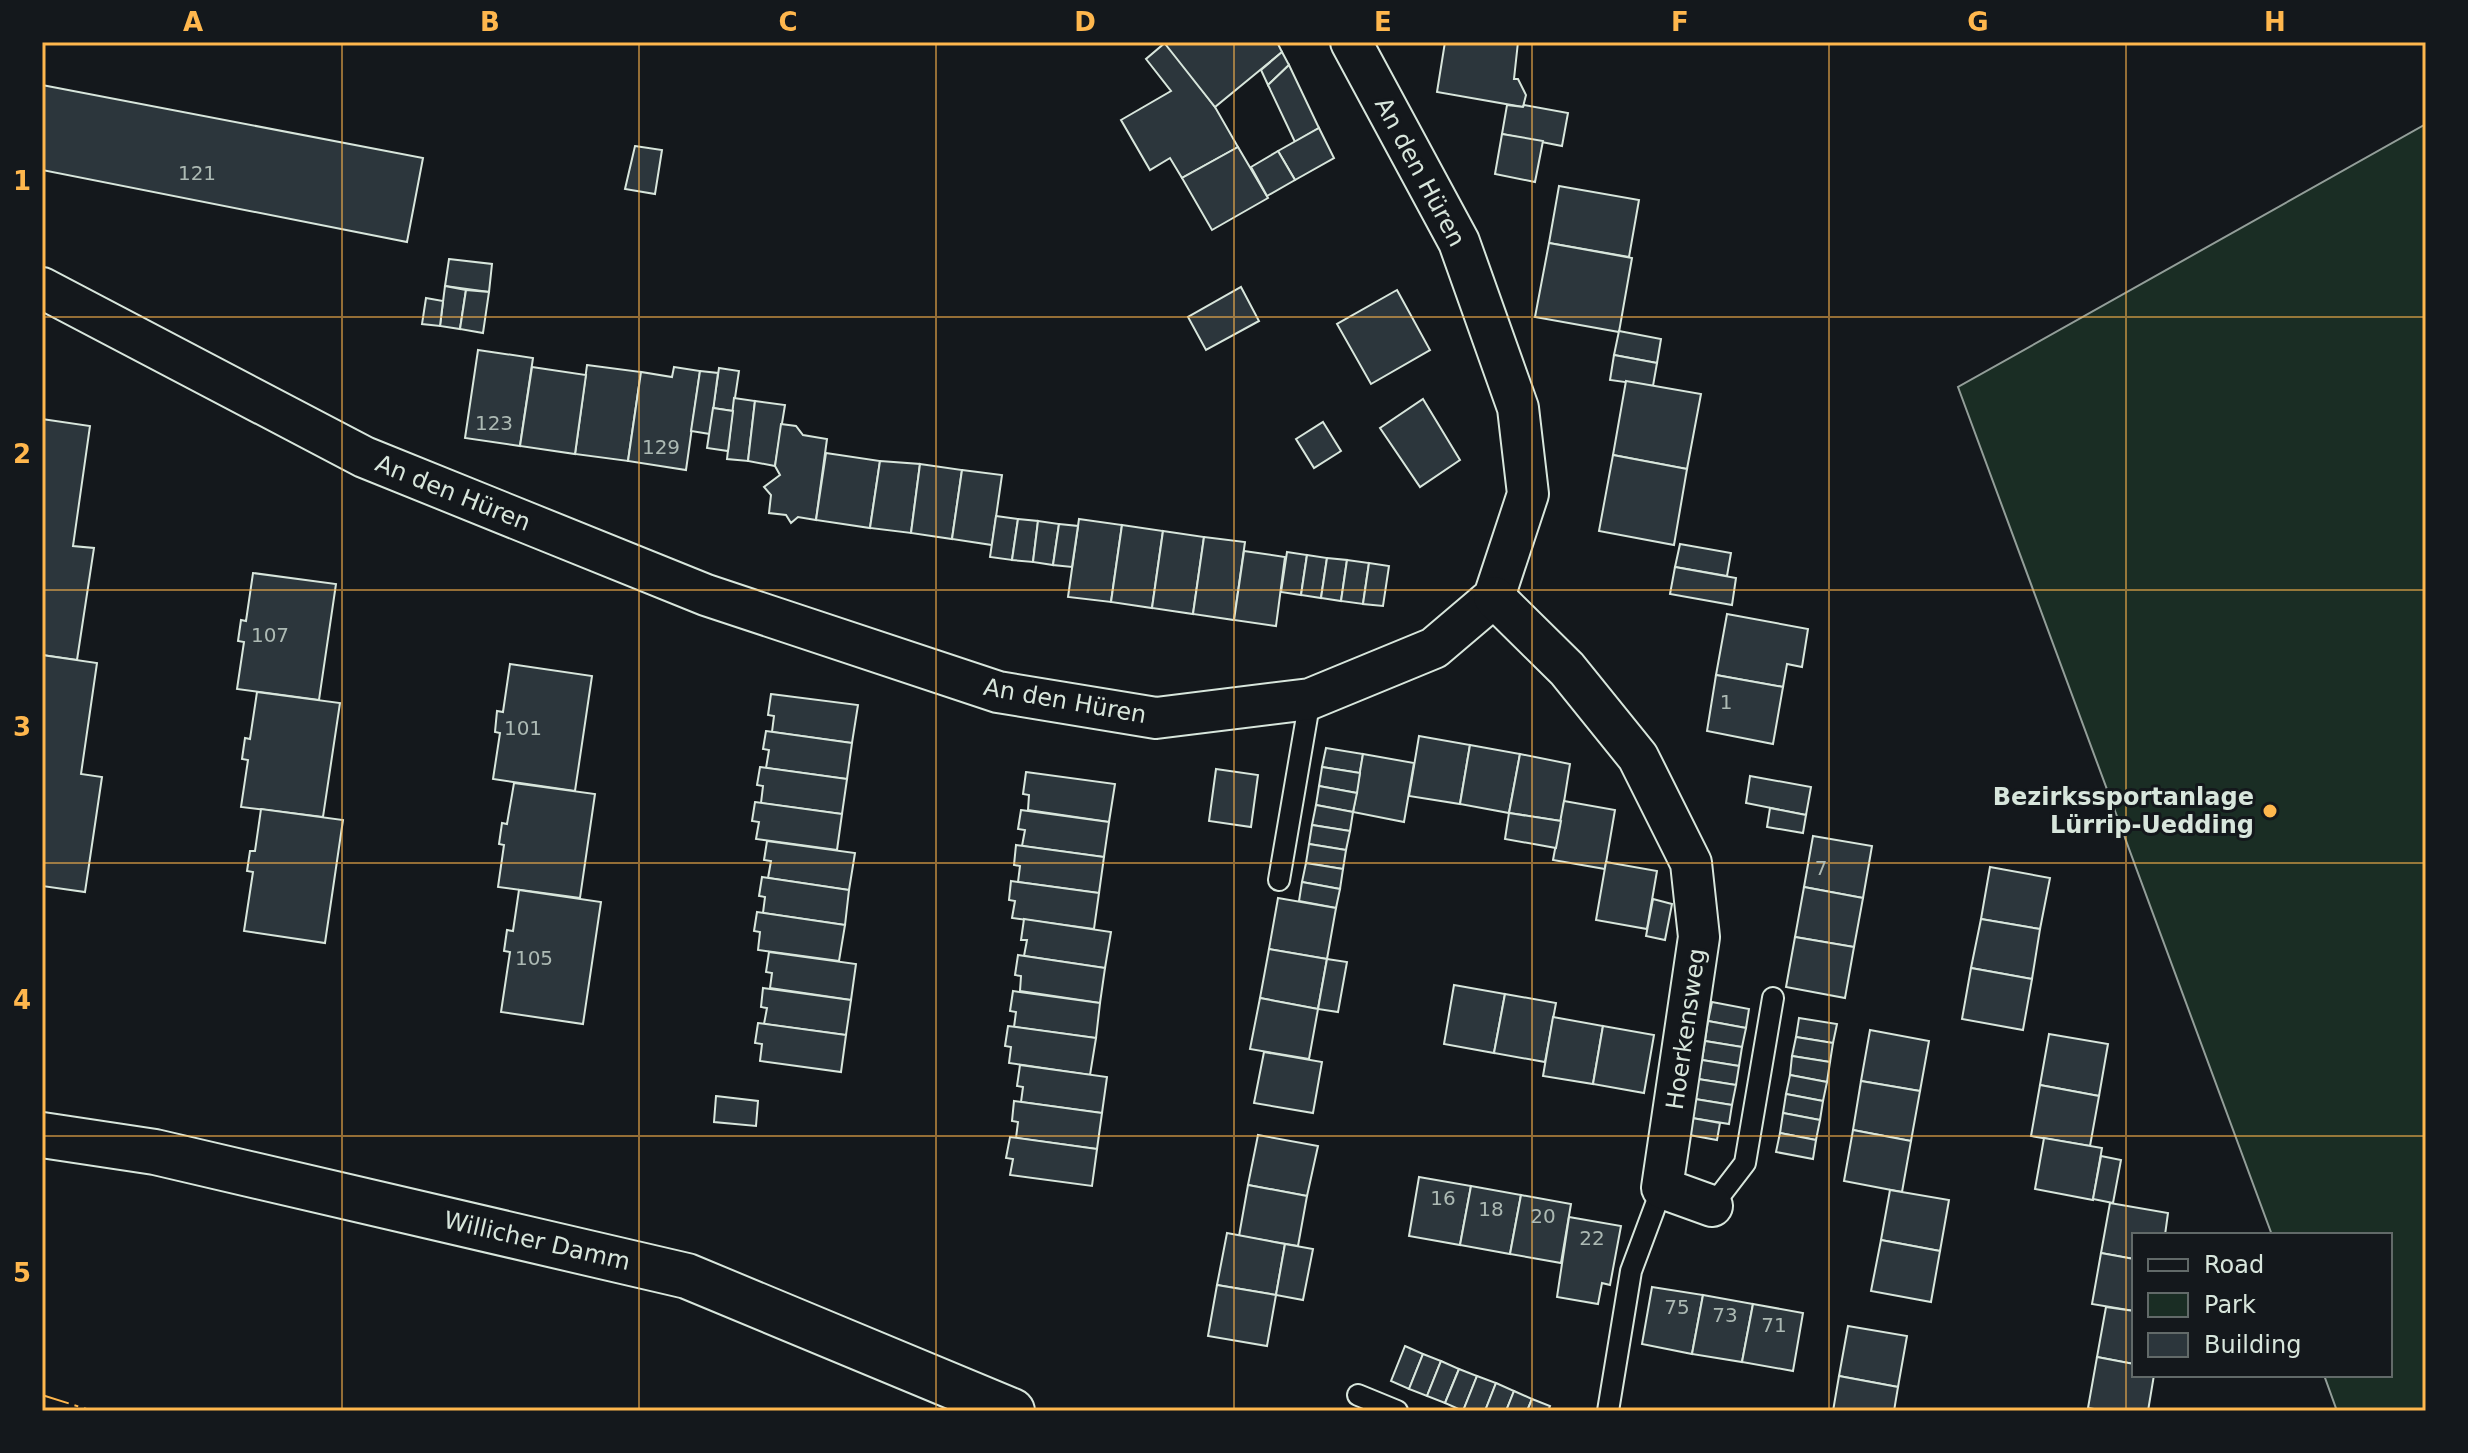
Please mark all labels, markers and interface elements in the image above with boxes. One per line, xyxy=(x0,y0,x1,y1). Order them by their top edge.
text: A xyxy=(183,7,203,37)
text: B xyxy=(480,7,500,37)
text: C xyxy=(778,7,798,37)
text: D xyxy=(1074,7,1096,37)
text: E xyxy=(1374,7,1392,37)
text: F xyxy=(1671,7,1689,37)
text: G xyxy=(1967,7,1989,37)
text: H xyxy=(2264,7,2286,37)
street label: An den Hüren xyxy=(1369,93,1471,251)
house number: 121 xyxy=(178,161,216,185)
text: 1 xyxy=(13,166,31,196)
house number: 123 xyxy=(475,411,513,435)
house number: 129 xyxy=(642,435,680,459)
text: 2 xyxy=(13,439,31,469)
street label: An den Hüren xyxy=(371,449,535,537)
house number: 107 xyxy=(251,623,289,647)
street label: An den Hüren xyxy=(981,673,1149,729)
house number: 1 xyxy=(1720,690,1732,714)
text: 3 xyxy=(13,712,31,742)
house number: 101 xyxy=(504,716,542,740)
place label: Bezirkssportanlage Lürrip-Uedding xyxy=(1993,783,2254,839)
marker: Bezirkssportanlage Lürrip-Uedding xyxy=(2261,802,2279,820)
house number: 7 xyxy=(1815,856,1827,880)
house number: 105 xyxy=(515,946,553,970)
street label: Hoerkensweg xyxy=(1661,947,1711,1111)
text: 4 xyxy=(13,985,31,1015)
house number: 16 xyxy=(1430,1186,1456,1210)
house number: 18 xyxy=(1478,1197,1504,1221)
house number: 20 xyxy=(1530,1204,1556,1228)
street label: Willicher Damm xyxy=(441,1206,633,1276)
house number: 22 xyxy=(1579,1226,1605,1250)
legend xyxy=(2132,1233,2392,1377)
text: Road xyxy=(2204,1251,2264,1279)
text: 5 xyxy=(13,1258,31,1288)
text: Park xyxy=(2204,1291,2256,1319)
house number: 75 xyxy=(1664,1295,1690,1319)
house number: 73 xyxy=(1712,1303,1738,1327)
house number: 71 xyxy=(1761,1313,1787,1337)
text: Building xyxy=(2204,1331,2301,1359)

